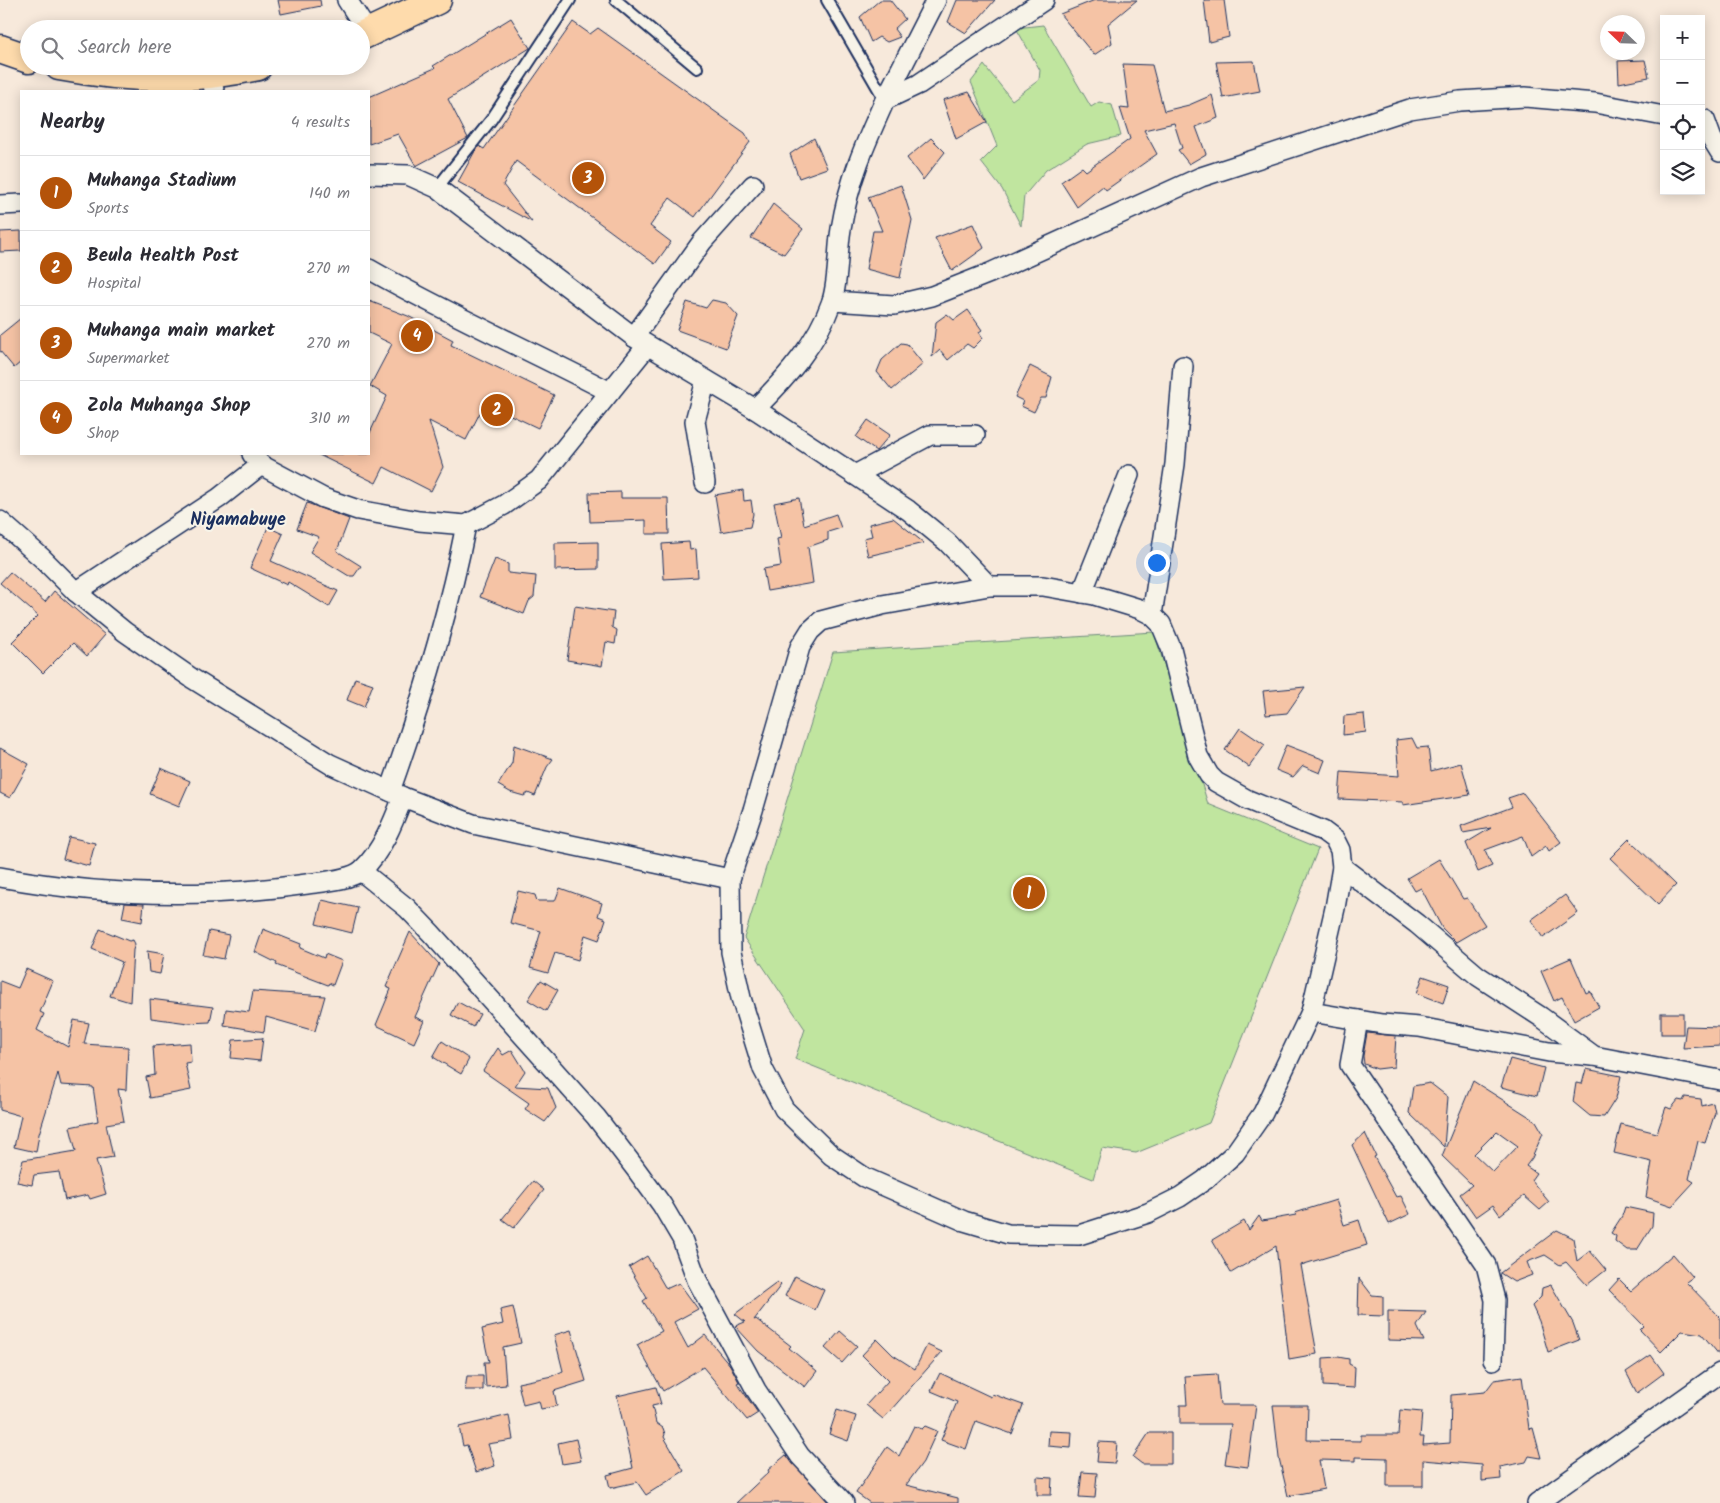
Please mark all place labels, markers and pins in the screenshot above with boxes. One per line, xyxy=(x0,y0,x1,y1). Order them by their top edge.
pin: 3 xyxy=(572,159,604,197)
pin: 4 xyxy=(401,317,433,355)
pin: 2 xyxy=(481,391,513,429)
pin: 1 xyxy=(1013,874,1045,912)

